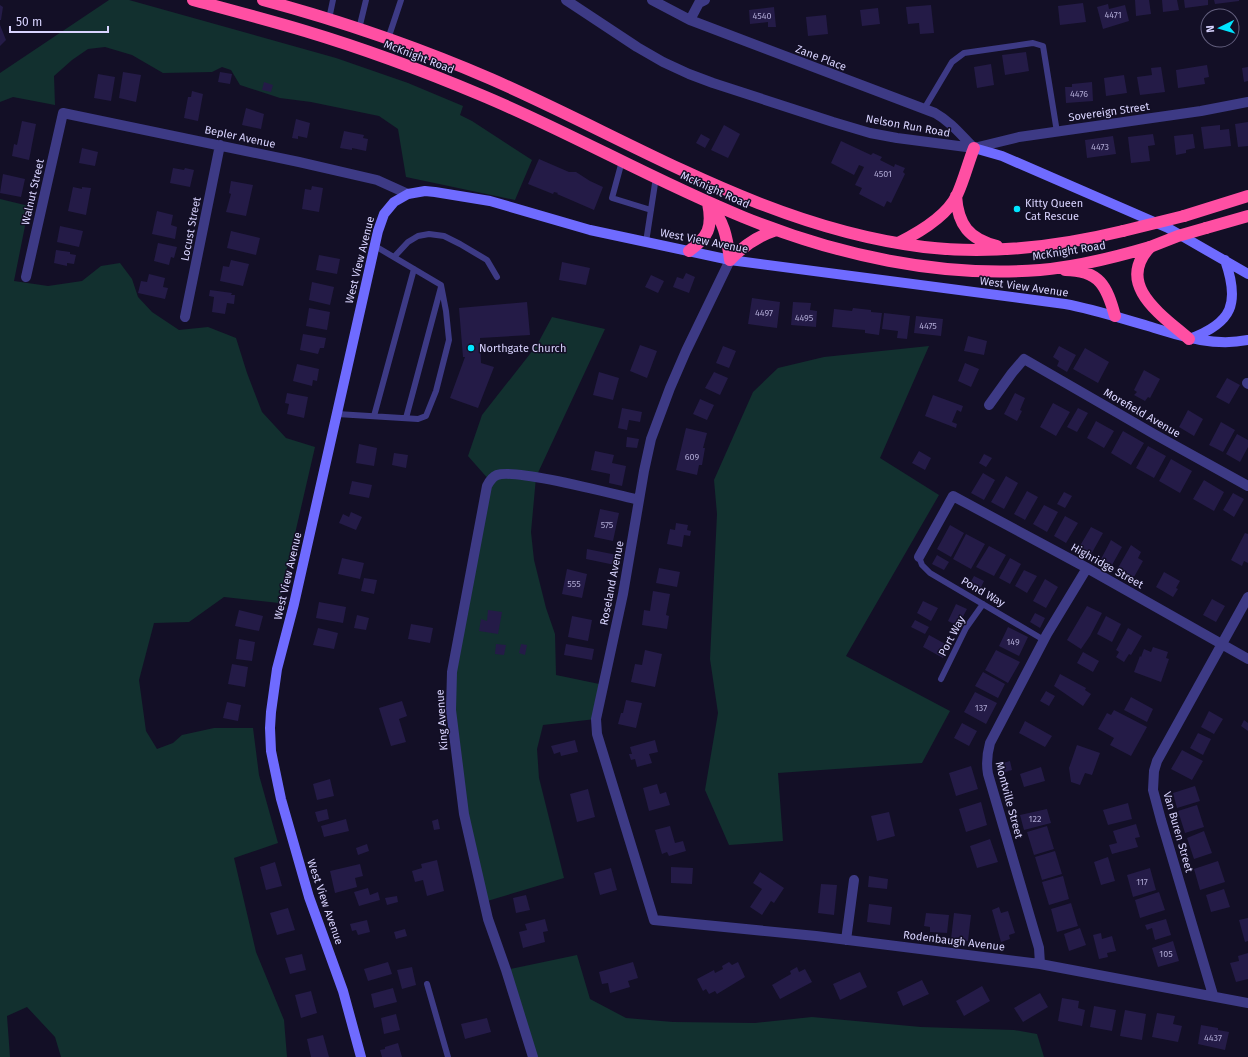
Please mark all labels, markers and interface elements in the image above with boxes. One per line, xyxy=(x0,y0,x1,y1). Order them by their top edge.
scale bar xyxy=(10,8,108,34)
north arrow xyxy=(1200,8,1240,48)
house number: 4471 xyxy=(1104,10,1122,20)
house number: 4540 xyxy=(752,11,772,21)
text: 50 m xyxy=(16,15,42,29)
text: N xyxy=(1204,25,1217,33)
street label: McKnight Road xyxy=(382,38,456,76)
street label: Zane Place xyxy=(794,42,848,74)
house number: 4476 xyxy=(1070,89,1088,99)
street label: Sovereign Street xyxy=(1068,100,1150,124)
street label: Nelson Run Road xyxy=(865,112,951,140)
street label: Bepler Avenue xyxy=(203,123,277,151)
house number: 4473 xyxy=(1091,142,1109,152)
street label: Walnut Street xyxy=(19,158,47,226)
street label: McKnight Road xyxy=(678,169,752,211)
house number: 4501 xyxy=(874,169,892,179)
street label: Locust Street xyxy=(178,196,204,262)
place label: Kitty Queen Cat Rescue xyxy=(1025,197,1083,223)
marker: Kitty Queen Cat Rescue xyxy=(1012,204,1022,214)
street label: West View Avenue xyxy=(343,215,377,305)
street label: West View Avenue xyxy=(659,226,749,256)
street label: McKnight Road xyxy=(1031,239,1107,263)
street label: West View Avenue xyxy=(979,274,1069,300)
house number: 4497 xyxy=(755,308,773,318)
house number: 4495 xyxy=(795,313,814,323)
house number: 4475 xyxy=(919,321,937,331)
place label: Northgate Church xyxy=(479,342,566,355)
marker: Northgate Church xyxy=(466,343,476,353)
street label: Morefield Avenue xyxy=(1101,386,1183,440)
house number: 609 xyxy=(685,452,699,462)
house number: 575 xyxy=(601,520,614,530)
street label: West View Avenue xyxy=(272,531,304,621)
street label: Roseland Avenue xyxy=(597,540,627,626)
street label: Highridge Street xyxy=(1068,541,1146,591)
street label: Pond Way xyxy=(959,574,1008,610)
house number: 555 xyxy=(567,579,581,589)
street label: Port Way xyxy=(936,613,968,658)
house number: 149 xyxy=(1006,637,1020,647)
street label: King Avenue xyxy=(433,689,451,751)
house number: 137 xyxy=(975,703,987,713)
street label: Montville Street xyxy=(992,760,1026,840)
street label: Van Buren Street xyxy=(1160,790,1196,874)
house number: 122 xyxy=(1029,814,1041,824)
street label: West View Avenue xyxy=(304,858,346,946)
house number: 117 xyxy=(1136,877,1148,887)
street label: Rodenbaugh Avenue xyxy=(902,928,1006,954)
house number: 105 xyxy=(1159,949,1173,959)
house number: 4437 xyxy=(1204,1033,1222,1043)

